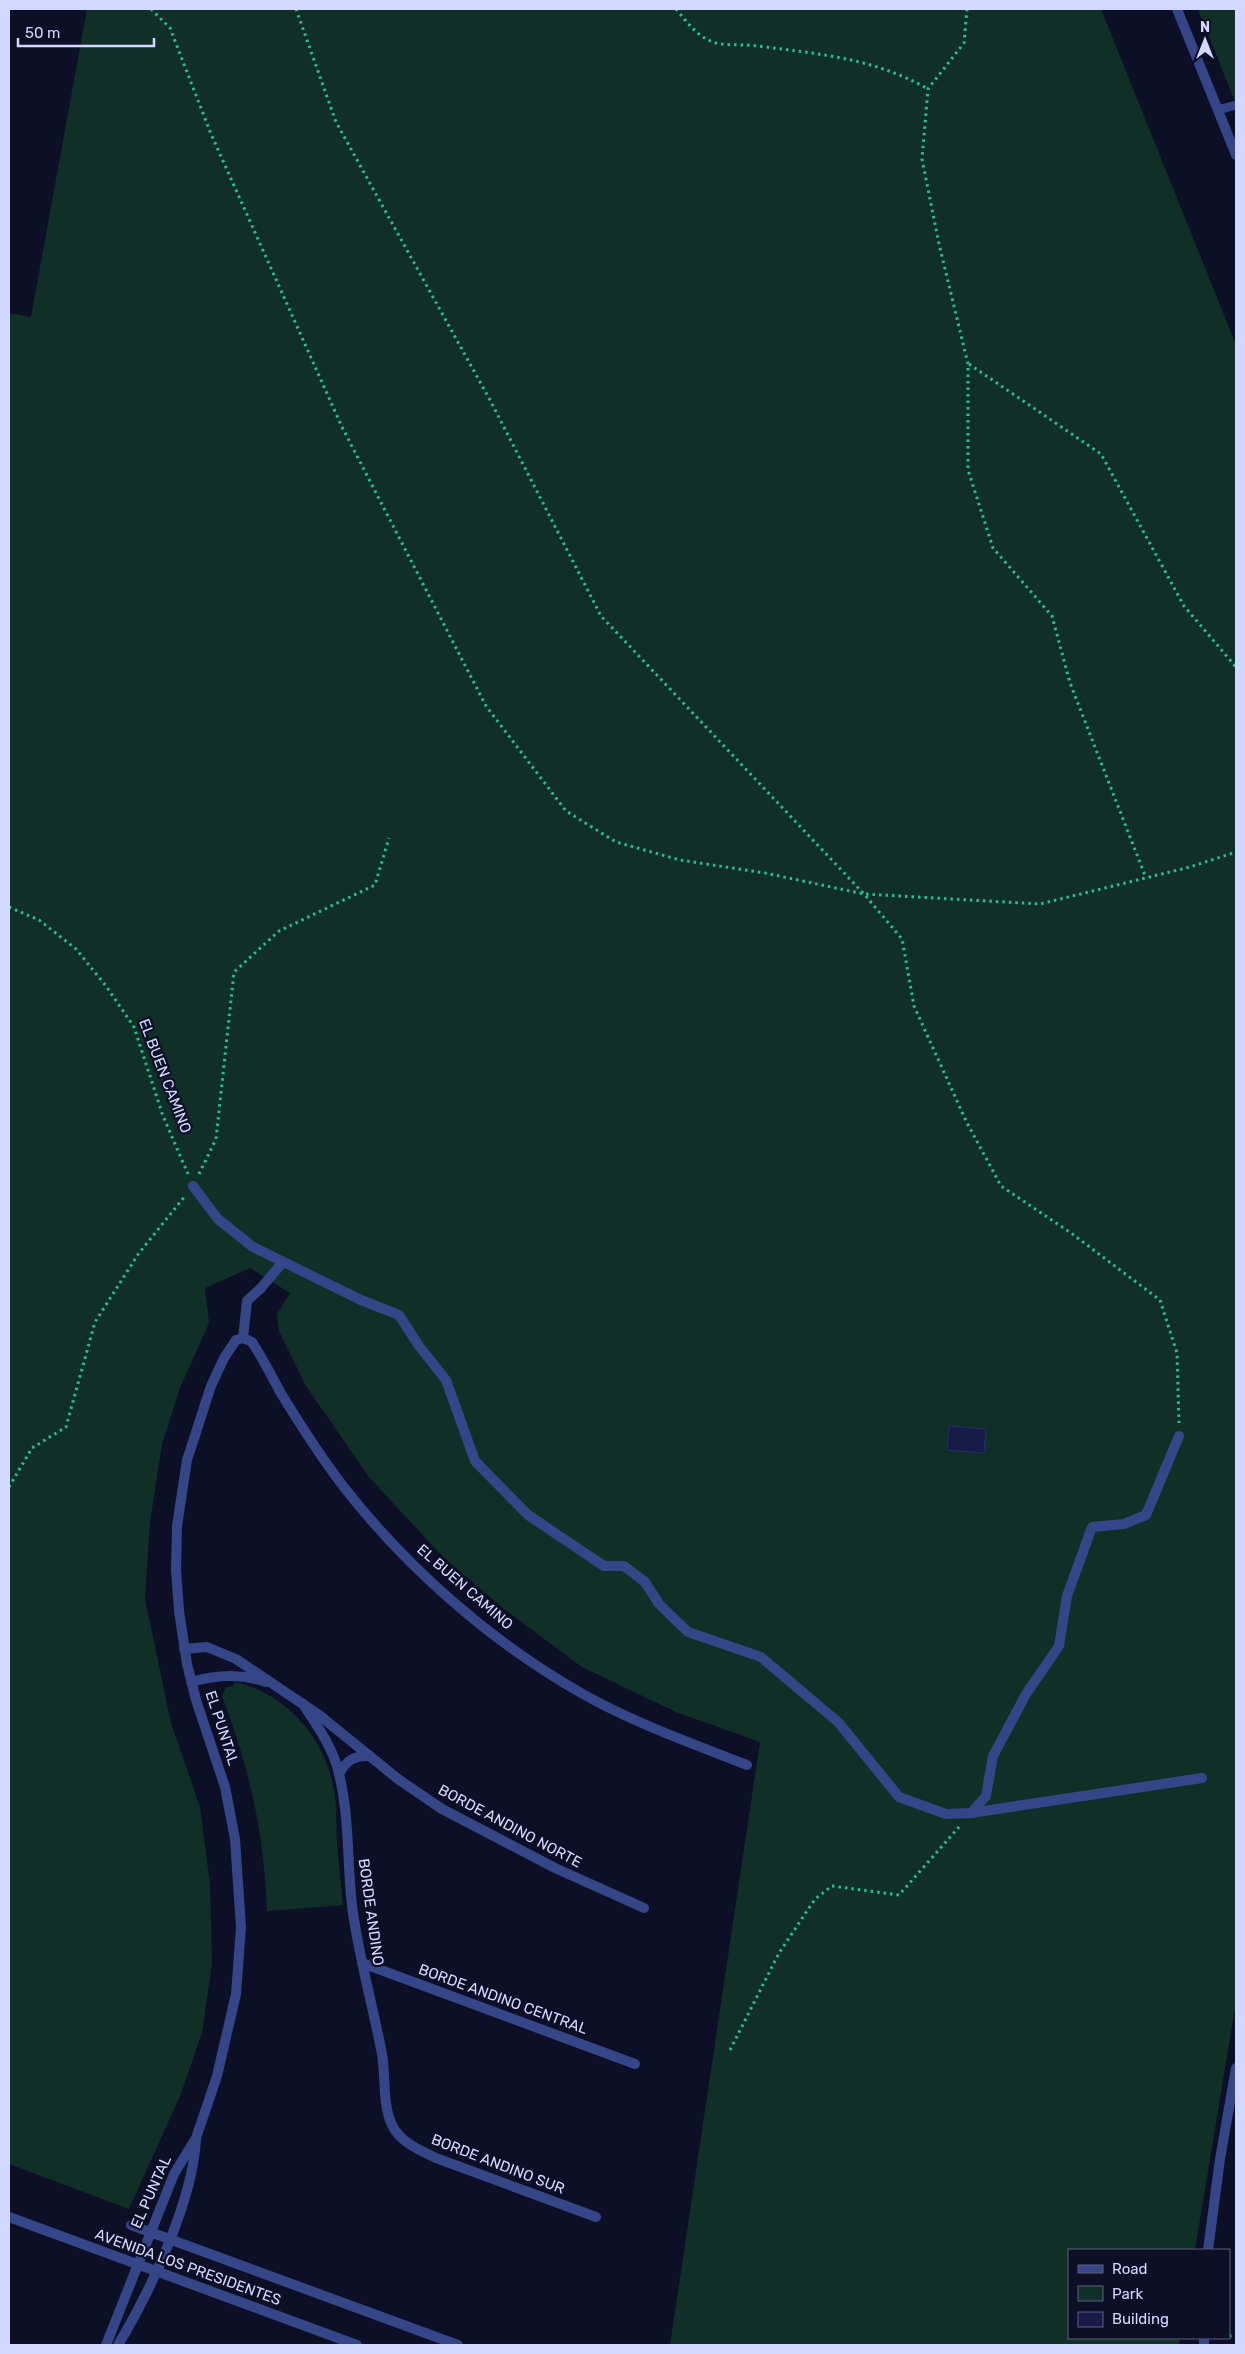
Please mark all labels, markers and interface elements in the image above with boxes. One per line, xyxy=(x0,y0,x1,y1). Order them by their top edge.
scale bar xyxy=(18,15,154,47)
north arrow xyxy=(1180,15,1230,65)
text: N xyxy=(1200,19,1210,36)
text: 50 m xyxy=(25,24,60,42)
street label: EL BUEN CAMINO xyxy=(135,1016,195,1136)
street label: EL BUEN CAMINO xyxy=(413,1540,517,1634)
street label: EL PUNTAL xyxy=(201,1688,243,1768)
street label: BORDE ANDINO NORTE xyxy=(435,1781,585,1871)
street label: BORDE ANDINO xyxy=(355,1857,387,1967)
street label: BORDE ANDINO CENTRAL xyxy=(416,1960,590,2038)
street label: BORDE ANDINO SUR xyxy=(429,2130,567,2198)
street label: EL PUNTAL xyxy=(127,2152,175,2231)
street label: AVENIDA LOS PRESIDENTES xyxy=(93,2225,283,2309)
legend xyxy=(1068,2249,1230,2339)
text: Road xyxy=(1112,2260,1148,2278)
text: Park xyxy=(1112,2285,1143,2303)
text: Building xyxy=(1112,2310,1169,2328)

